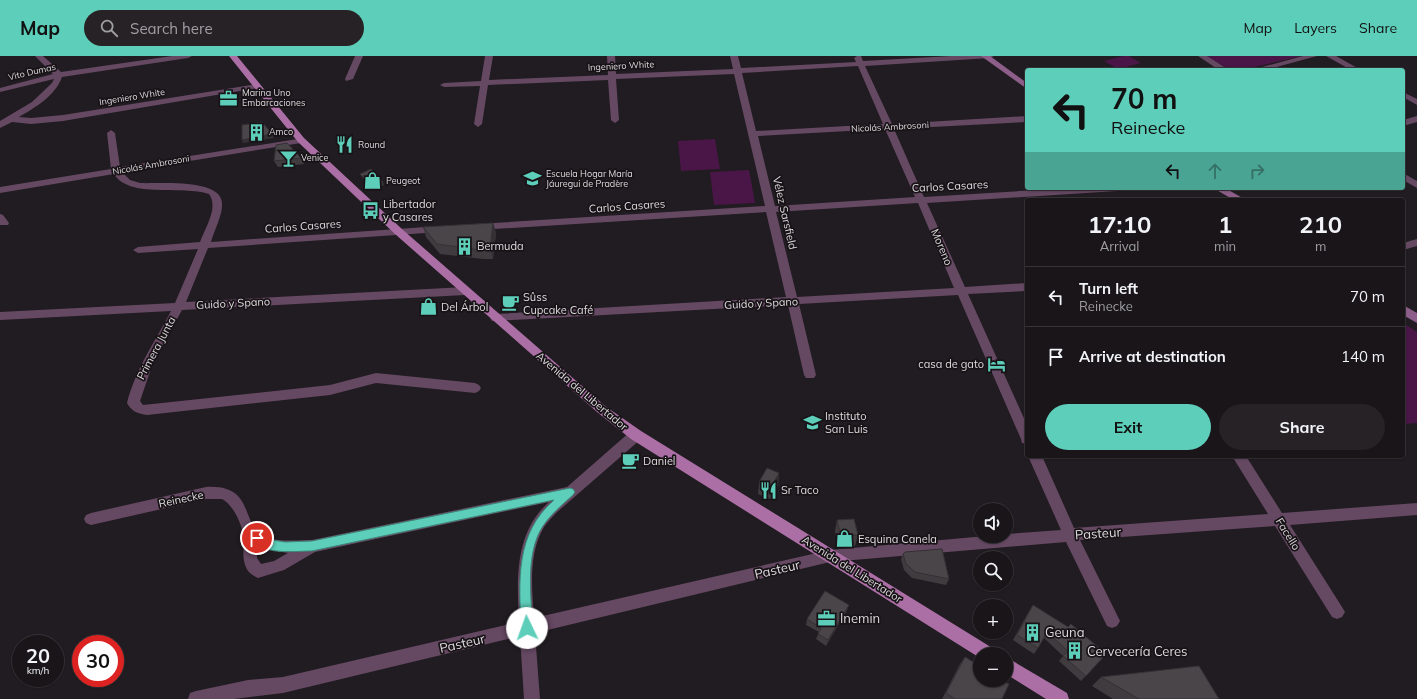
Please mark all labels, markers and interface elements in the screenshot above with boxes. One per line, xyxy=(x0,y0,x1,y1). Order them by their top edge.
search box xyxy=(84,10,364,46)
text: Map xyxy=(20,16,60,40)
icon: search xyxy=(98,17,120,39)
text: Search here xyxy=(130,19,213,38)
text: Map xyxy=(1243,19,1272,37)
text: Layers xyxy=(1294,19,1337,37)
text: Share xyxy=(1359,19,1397,37)
street label: Ingeniero White xyxy=(588,58,654,73)
street label: Vito Dumas xyxy=(7,61,57,82)
text: 70 m xyxy=(1111,81,1177,116)
icon: left xyxy=(1045,84,1097,136)
street label: Ingeniero White xyxy=(98,86,166,107)
place label: Marina Uno Embarcaciones xyxy=(242,87,305,108)
office icon: Marina Uno Embarcaciones xyxy=(219,88,239,108)
text: Reinecke xyxy=(1111,116,1185,139)
street label: Nicolás Ambrosoni xyxy=(851,119,929,134)
building icon: Amco xyxy=(246,122,266,142)
place label: Amco xyxy=(269,126,293,137)
restaurant icon: Round xyxy=(335,135,355,155)
place label: Round xyxy=(358,139,385,150)
bar icon: Venice xyxy=(278,148,298,168)
street label: Nicolás Ambrosoni xyxy=(112,152,190,177)
place label: Venice xyxy=(301,152,328,163)
icon: left xyxy=(1162,160,1184,182)
icon: ahead xyxy=(1204,160,1226,182)
icon: right xyxy=(1246,160,1268,182)
place label: Escuela Hogar María Jáuregui de Pradère xyxy=(546,168,633,189)
school or university icon: Escuela Hogar María Jáuregui de Pradère xyxy=(523,169,543,189)
shop icon: Peugeot xyxy=(363,171,383,191)
place label: Peugeot xyxy=(386,175,420,186)
street label: Vélez Sarsfield xyxy=(770,175,800,251)
street label: Carlos Casares xyxy=(911,177,989,195)
street label: Carlos Casares xyxy=(588,196,666,216)
place label: Libertador y Casares xyxy=(383,197,436,224)
bus stop icon: Libertador y Casares xyxy=(360,200,380,220)
text: 17:10 xyxy=(1088,209,1151,239)
text: 1 xyxy=(1218,209,1232,239)
text: 210 xyxy=(1299,209,1342,239)
street label: Carlos Casares xyxy=(264,216,342,236)
street label: Moreno xyxy=(928,227,956,267)
building icon: Bermuda xyxy=(454,236,474,256)
text: Arrival xyxy=(1100,238,1139,254)
text: min xyxy=(1214,238,1236,254)
text: m xyxy=(1315,238,1326,254)
place label: Bermuda xyxy=(477,239,524,253)
text: Turn left xyxy=(1079,279,1138,298)
icon: left xyxy=(1045,286,1067,308)
text: 70 m xyxy=(1350,287,1385,306)
place label: Sûss Cupcake Café xyxy=(523,290,593,317)
cafe icon: Sûss Cupcake Café xyxy=(500,293,520,313)
street label: Guido y Spano xyxy=(196,294,270,312)
street label: Guido y Spano xyxy=(724,294,798,312)
shop icon: Del Árbol xyxy=(418,297,438,317)
text: Reinecke xyxy=(1079,298,1133,314)
place label: Del Árbol xyxy=(441,300,488,314)
street label: Primera Junta xyxy=(133,314,179,382)
icon: arrive xyxy=(1045,346,1067,368)
text: Arrive at destination xyxy=(1079,347,1226,366)
text: 140 m xyxy=(1341,347,1385,366)
street label: Avenida del Libertador xyxy=(533,348,631,434)
hotel icon: casa de gato xyxy=(987,354,1007,374)
place label: casa de gato xyxy=(918,357,984,371)
button: Exit xyxy=(1045,404,1211,450)
button: Share xyxy=(1219,404,1385,450)
place label: Instituto San Luis xyxy=(825,409,868,436)
school or university icon: Instituto San Luis xyxy=(802,412,822,432)
cafe icon: Daniel xyxy=(620,451,640,471)
place label: Daniel xyxy=(643,454,675,468)
restaurant icon: Sr Taco xyxy=(758,480,778,500)
place label: Sr Taco xyxy=(781,483,819,497)
street label: Reinecke xyxy=(157,487,205,511)
map controls xyxy=(973,503,1013,687)
button: sound xyxy=(973,503,1013,543)
street label: Facello xyxy=(1273,515,1303,553)
pin xyxy=(240,521,274,555)
street label: Pasteur xyxy=(1074,523,1122,543)
icon: arrive xyxy=(246,527,268,549)
shop icon: Esquina Canela xyxy=(835,529,855,549)
street label: Avenida del Libertador xyxy=(799,532,905,606)
place label: Esquina Canela xyxy=(858,532,937,546)
button: search xyxy=(973,551,1013,591)
street label: Pasteur xyxy=(753,556,802,582)
button: + xyxy=(973,599,1013,639)
position arrow xyxy=(506,607,548,649)
office icon: Inemin xyxy=(817,608,837,628)
place label: Inemin xyxy=(840,610,880,626)
building icon: Geuna xyxy=(1022,622,1042,642)
place label: Geuna xyxy=(1045,624,1085,640)
street label: Pasteur xyxy=(438,630,487,656)
speed limit sign: 30 xyxy=(72,635,124,687)
building icon: Cervecería Ceres xyxy=(1064,641,1084,661)
text: 20 xyxy=(26,643,50,668)
place label: Cervecería Ceres xyxy=(1087,643,1188,659)
button: − xyxy=(973,647,1013,687)
text: km/h xyxy=(27,664,49,677)

